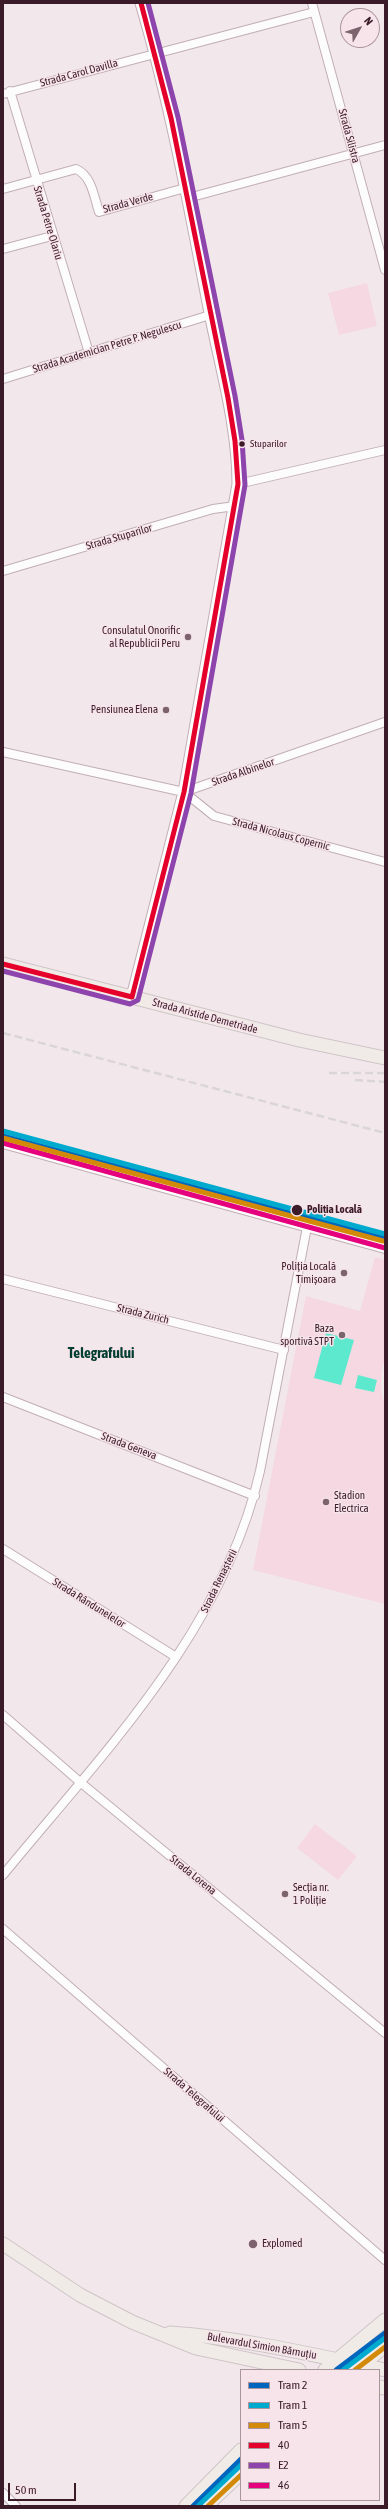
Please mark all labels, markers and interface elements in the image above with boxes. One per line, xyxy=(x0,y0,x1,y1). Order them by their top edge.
north arrow xyxy=(340,8,380,48)
text: N xyxy=(362,15,375,27)
street label: Strada Carol Davilla xyxy=(39,56,119,90)
street label: Strada Silistra xyxy=(335,107,363,165)
street label: Strada Petre Olariu xyxy=(31,184,65,262)
street label: Strada Verde xyxy=(102,190,154,216)
street label: Strada Academician Petre P. Negulescu xyxy=(31,318,183,376)
place label: Stuparilor xyxy=(250,438,287,450)
marker: Stuparilor xyxy=(237,439,247,449)
street label: Strada Stuparilor xyxy=(84,521,154,553)
place label: Consulatul Onorific al Republicii Peru xyxy=(102,624,180,650)
marker: Consulatul Onorific al Republicii Peru xyxy=(183,632,193,642)
place label: Pensiunea Elena xyxy=(91,703,158,717)
marker: Pensiunea Elena xyxy=(161,705,171,715)
street label: Strada Albinelor xyxy=(210,755,276,789)
street label: Strada Nicolaus Copernic xyxy=(231,815,331,853)
street label: Strada Aristide Demetriade xyxy=(151,996,259,1036)
marker: Poliția Locală xyxy=(290,1203,304,1217)
place label: Poliția Locală xyxy=(307,1203,362,1217)
place label: Poliția Locală Timișoara xyxy=(281,1260,336,1286)
marker: Poliția Locală Timișoara xyxy=(339,1268,349,1278)
street label: Strada Zurich xyxy=(116,1301,170,1327)
place label: Baza sportivă STPT xyxy=(280,1322,334,1348)
marker: Baza sportivă STPT xyxy=(337,1330,347,1340)
district label: Telegrafului xyxy=(68,1344,134,1362)
street label: Strada Geneva xyxy=(99,1429,159,1463)
place label: Stadion Electrica xyxy=(334,1489,369,1515)
marker: Stadion Electrica xyxy=(321,1497,331,1507)
street label: Strada Renașterii xyxy=(198,1547,240,1615)
street label: Strada Rândunelelor xyxy=(50,1575,128,1631)
street label: Strada Lorena xyxy=(167,1852,219,1898)
place label: Secția nr. 1 Poliție xyxy=(293,1881,329,1907)
marker: Secția nr. 1 Poliție xyxy=(280,1889,290,1899)
street label: Strada Telegrafului xyxy=(161,2065,227,2125)
place label: Explomed xyxy=(262,2237,302,2251)
marker: Explomed xyxy=(247,2238,259,2250)
street label: Bulevardul Simion Bărnuțiu xyxy=(206,2330,318,2362)
legend xyxy=(240,2369,380,2501)
text: Tram 2 xyxy=(278,2378,307,2392)
text: Tram 1 xyxy=(278,2398,307,2412)
text: Tram 5 xyxy=(278,2418,307,2432)
text: 40 xyxy=(278,2438,289,2452)
text: E2 xyxy=(278,2458,289,2472)
scale bar xyxy=(10,2475,78,2501)
text: 46 xyxy=(278,2478,289,2492)
text: 50 m xyxy=(15,2483,37,2497)

